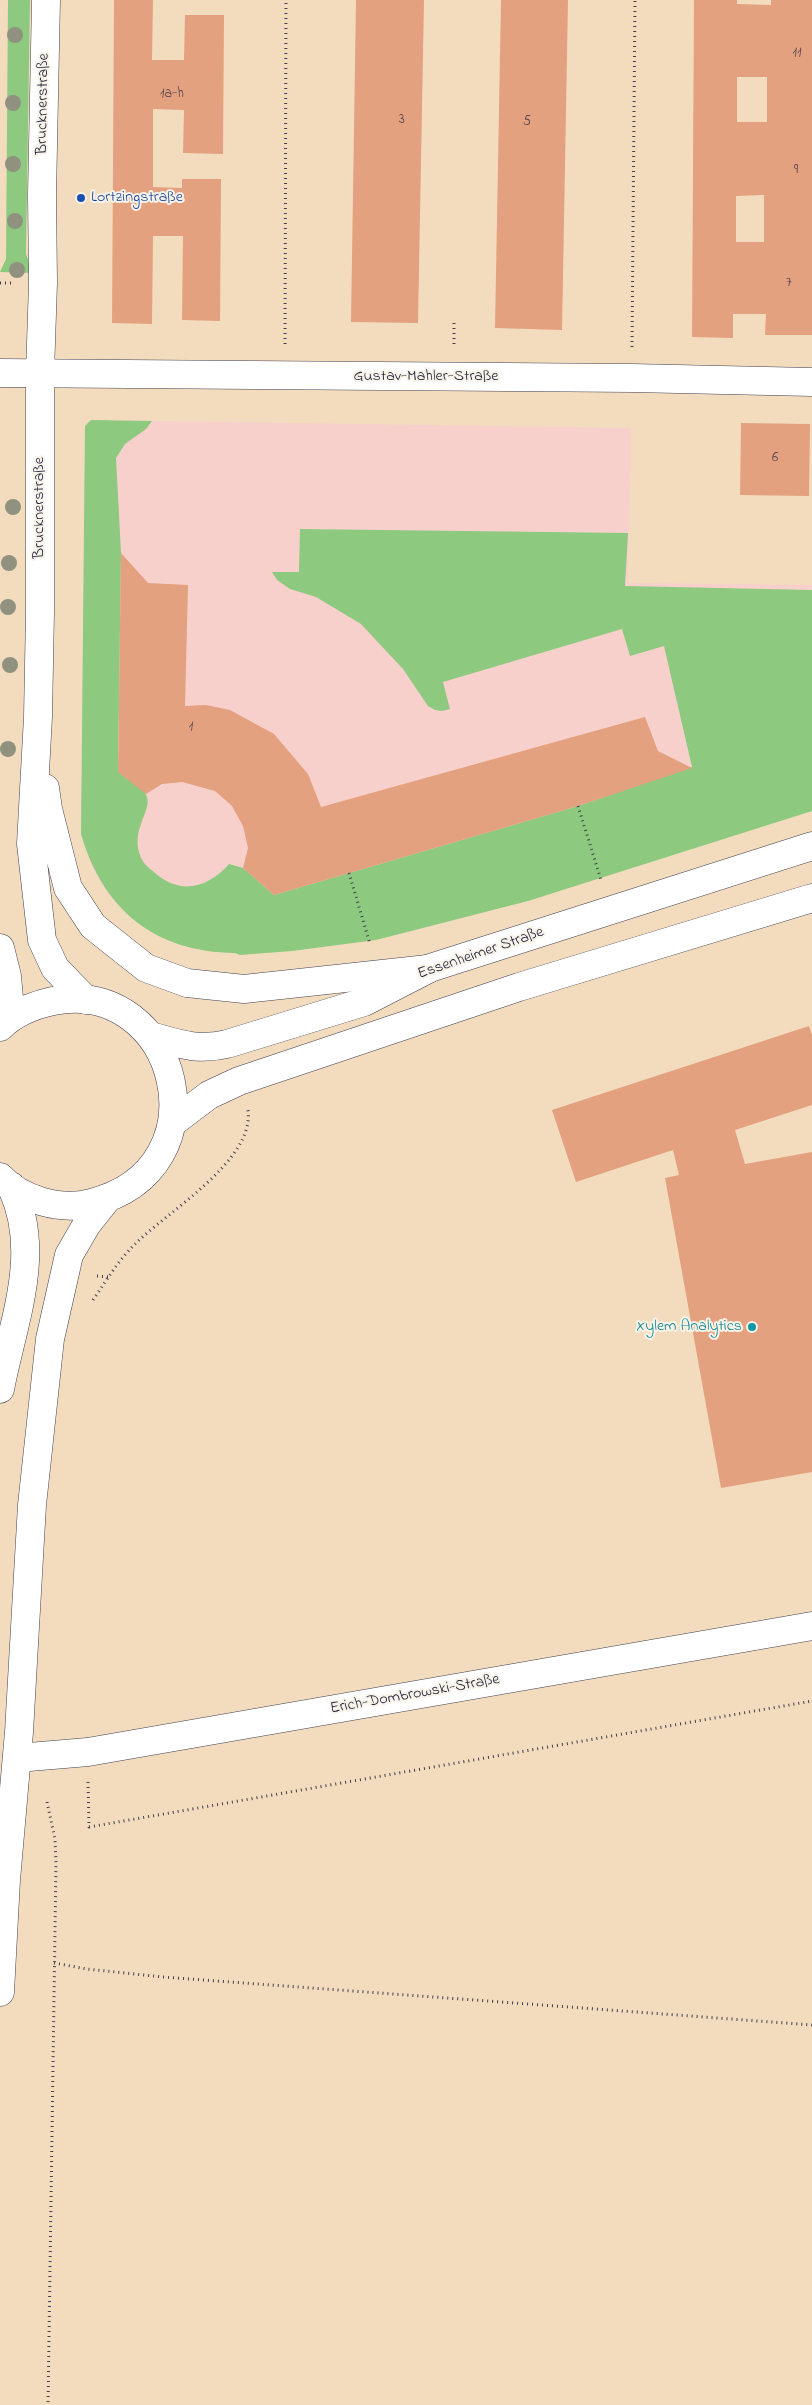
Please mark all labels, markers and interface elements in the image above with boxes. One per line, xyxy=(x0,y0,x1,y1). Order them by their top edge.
house number: 11 xyxy=(793,46,801,62)
street label: Brucknerstraße xyxy=(34,53,54,155)
house number: 1a-h xyxy=(160,87,184,103)
house number: 3 xyxy=(399,113,405,129)
house number: 5 xyxy=(523,115,531,131)
house number: 9 xyxy=(794,163,798,179)
place label: Lortzingstraße xyxy=(91,188,183,208)
marker: Lortzingstraße xyxy=(75,192,87,204)
house number: 7 xyxy=(786,276,792,292)
street label: Gustav-Mahler-Straße xyxy=(353,367,499,387)
house number: 6 xyxy=(772,451,778,467)
street label: Brucknerstraße xyxy=(30,457,50,559)
house number: 1 xyxy=(189,720,193,736)
street label: Essenheimer Straße xyxy=(415,923,547,985)
place label: Xylem Analytics xyxy=(636,1317,742,1337)
marker: Xylem Analytics xyxy=(746,1321,758,1333)
street label: Erich-Dombrowski-Straße xyxy=(329,1671,501,1719)

